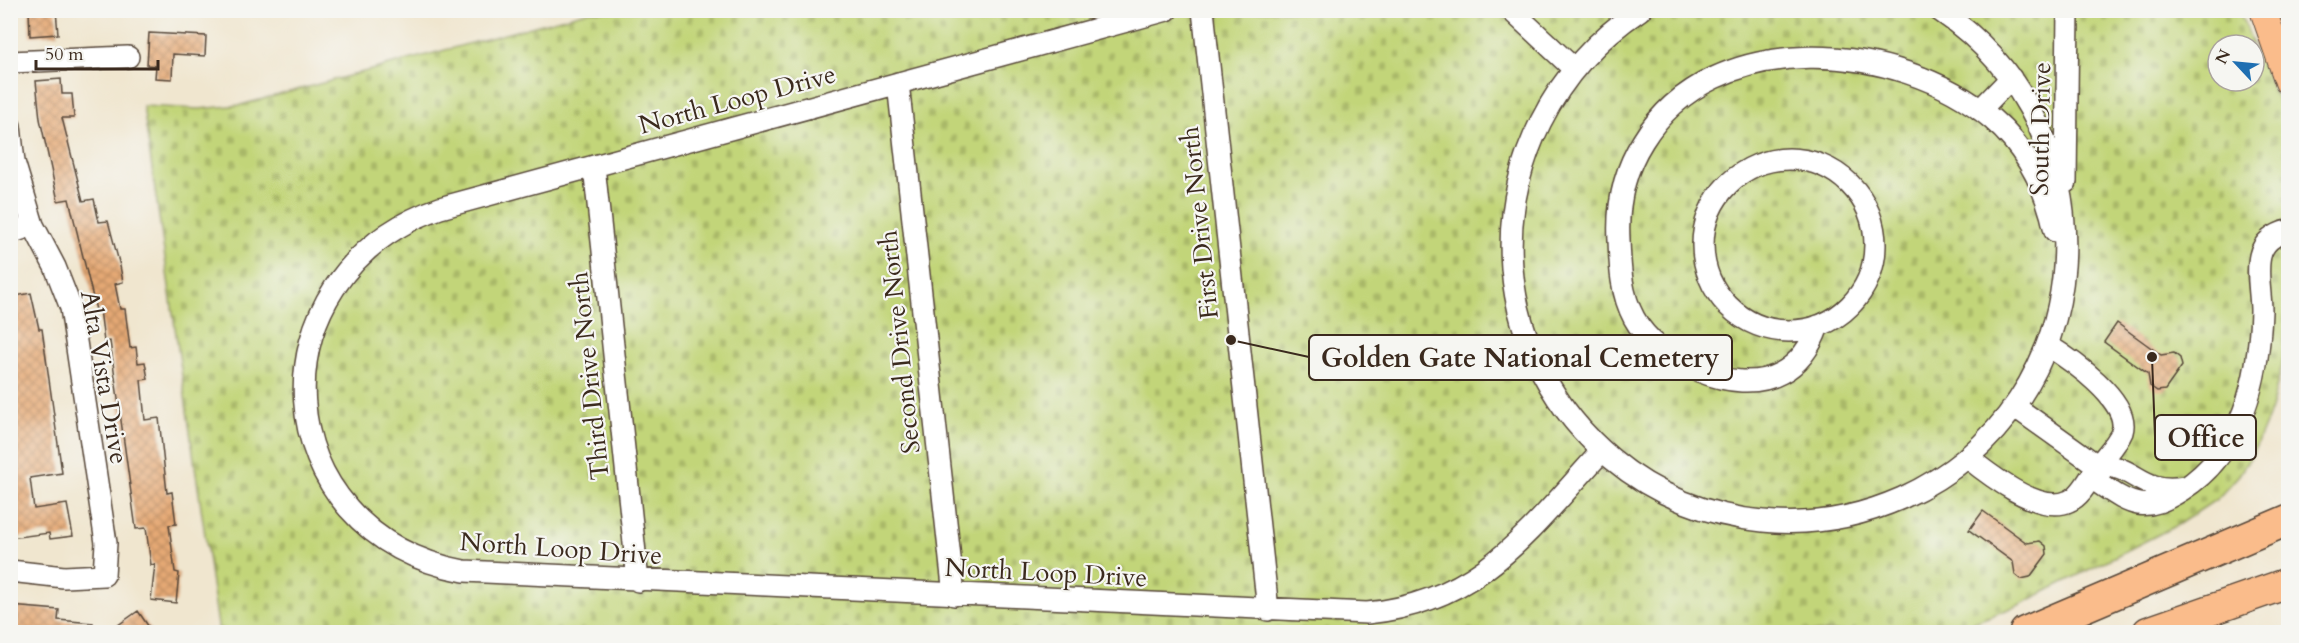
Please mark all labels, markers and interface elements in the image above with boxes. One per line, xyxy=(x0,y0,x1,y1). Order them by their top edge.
scale bar xyxy=(36,33,158,71)
north arrow xyxy=(2206,33,2266,93)
text: 50 m xyxy=(45,42,84,67)
text: N xyxy=(2210,46,2236,68)
street label: North Loop Drive xyxy=(635,56,840,143)
street label: South Drive xyxy=(2022,62,2059,196)
street label: First Drive North xyxy=(1172,125,1227,321)
street label: Second Drive North xyxy=(870,229,929,455)
street label: Third Drive North xyxy=(561,270,618,482)
street label: Alta Vista Drive xyxy=(72,287,137,467)
callout: Golden Gate National Cemetery xyxy=(1309,335,1732,380)
text: Golden Gate National Cemetery xyxy=(1321,340,1720,377)
callout: Office xyxy=(2155,415,2256,460)
text: Office xyxy=(2167,420,2245,457)
street label: North Loop Drive xyxy=(459,524,663,573)
street label: North Loop Drive xyxy=(944,550,1148,595)

